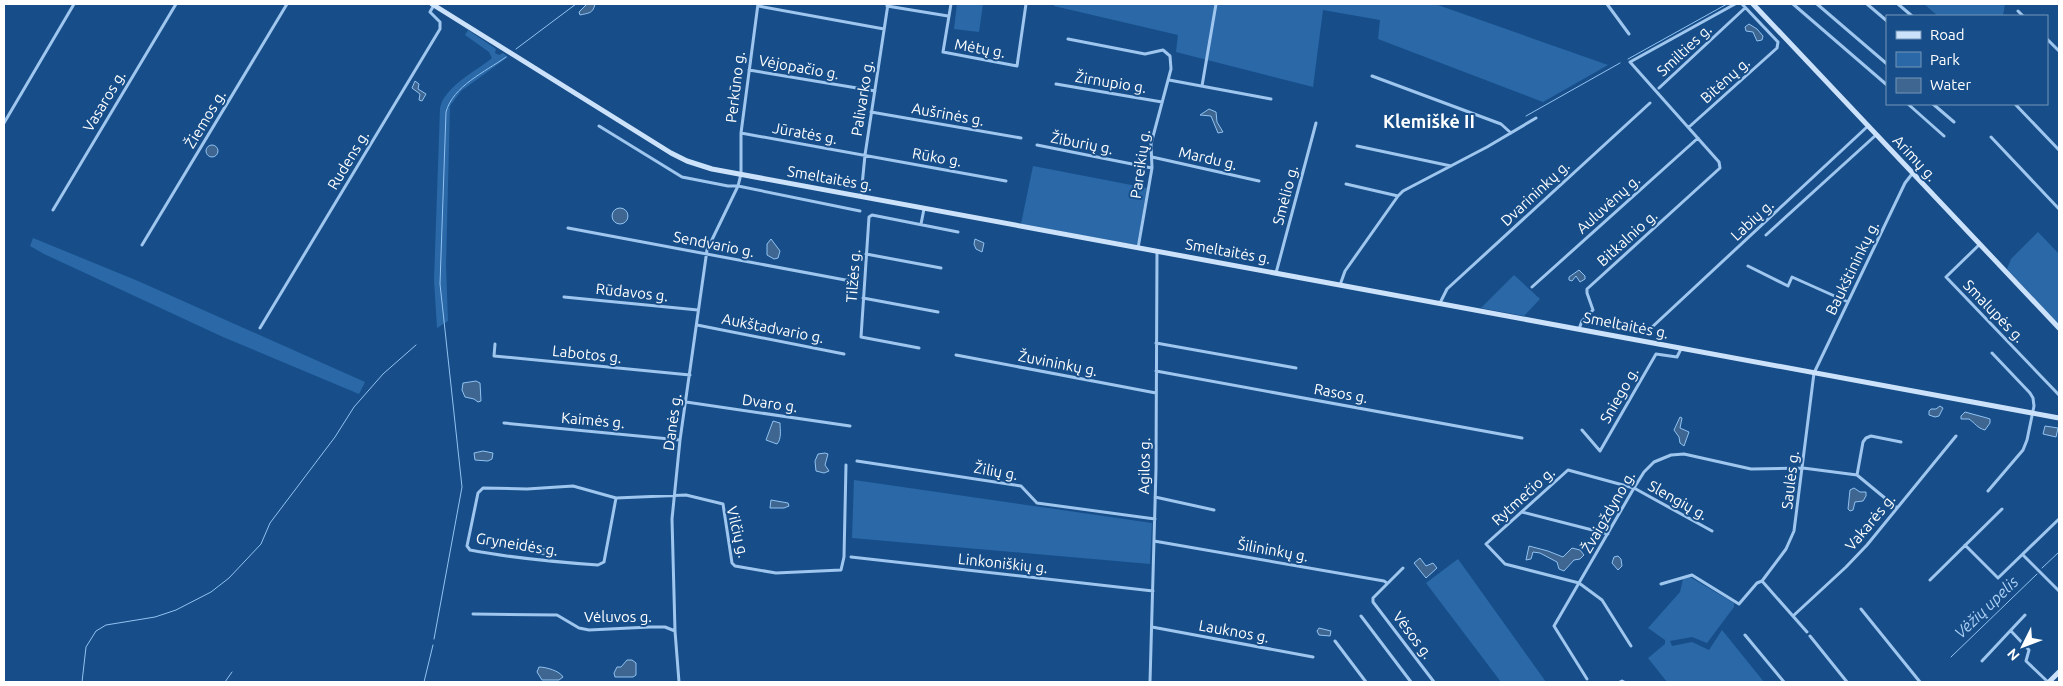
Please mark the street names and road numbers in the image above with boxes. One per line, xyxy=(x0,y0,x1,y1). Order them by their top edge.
street label: Smilties g. xyxy=(1653,20,1715,80)
street label: Mėtų g. xyxy=(953,35,1007,61)
street label: Perkūno g. xyxy=(722,50,748,124)
street label: Vėjopačio g. xyxy=(757,52,841,82)
street label: Bitėnų g. xyxy=(1697,54,1753,106)
street label: Palivarko g. xyxy=(848,59,876,137)
street label: Vasaros g. xyxy=(79,68,129,134)
street label: Žirnupio g. xyxy=(1074,68,1148,96)
street label: Žiemos g. xyxy=(181,87,229,151)
street label: Aušrinės g. xyxy=(910,99,986,129)
street label: Jūratės g. xyxy=(771,119,839,147)
street label: Rudens g. xyxy=(324,127,372,193)
street label: Pareikių g. xyxy=(1127,128,1153,200)
street label: Žiburių g. xyxy=(1049,129,1115,157)
street label: Arimų g. xyxy=(1890,132,1940,184)
street label: Mardu g. xyxy=(1177,143,1239,173)
street label: Rūko g. xyxy=(911,144,963,170)
street label: Dvarininkų g. xyxy=(1497,157,1573,229)
street label: Smeltaitės g. xyxy=(786,162,874,194)
street label: Smėlio g. xyxy=(1269,163,1301,227)
street label: Auluvėnų g. xyxy=(1573,171,1643,237)
street label: Labių g. xyxy=(1727,196,1777,244)
street label: Bitkalnio g. xyxy=(1593,207,1661,269)
street label: Baukštininkų g. xyxy=(1822,218,1882,318)
street label: Sendvario g. xyxy=(672,228,756,260)
street label: Smeltaitės g. xyxy=(1184,235,1272,267)
street label: Tilžės g. xyxy=(843,249,863,303)
street label: Smalupės g. xyxy=(1960,276,2028,346)
street label: Rūdavos g. xyxy=(595,280,669,304)
street label: Smeltaitės g. xyxy=(1582,308,1670,342)
street label: Aukštadvario g. xyxy=(721,310,825,346)
street label: Labotos g. xyxy=(551,342,623,366)
street label: Žuvininkų g. xyxy=(1017,347,1099,379)
street label: Sniego g. xyxy=(1596,364,1642,426)
street label: Rasos g. xyxy=(1313,380,1369,406)
street label: Dvaro g. xyxy=(741,391,799,415)
street label: Danės g. xyxy=(660,392,684,452)
street label: Kaimės g. xyxy=(560,409,626,431)
street label: Agilos g. xyxy=(1135,437,1153,495)
street label: Saulės g. xyxy=(1778,450,1802,510)
street label: Žilių g. xyxy=(973,459,1019,483)
street label: Rytmečio g. xyxy=(1488,463,1558,529)
street label: Žvaigždyno g. xyxy=(1578,468,1638,556)
street label: Slengių g. xyxy=(1645,477,1711,523)
street label: Vakarės g. xyxy=(1841,490,1899,554)
street label: Vilčių g. xyxy=(723,504,753,560)
street label: Gryneidės g. xyxy=(475,529,559,559)
street label: Šilininkų g. xyxy=(1236,535,1310,565)
street label: Linkoniškių g. xyxy=(957,550,1049,576)
street label: Vėluvos g. xyxy=(584,608,652,625)
street label: Vėsos g. xyxy=(1390,608,1436,662)
street label: Lauknos g. xyxy=(1198,616,1270,646)

